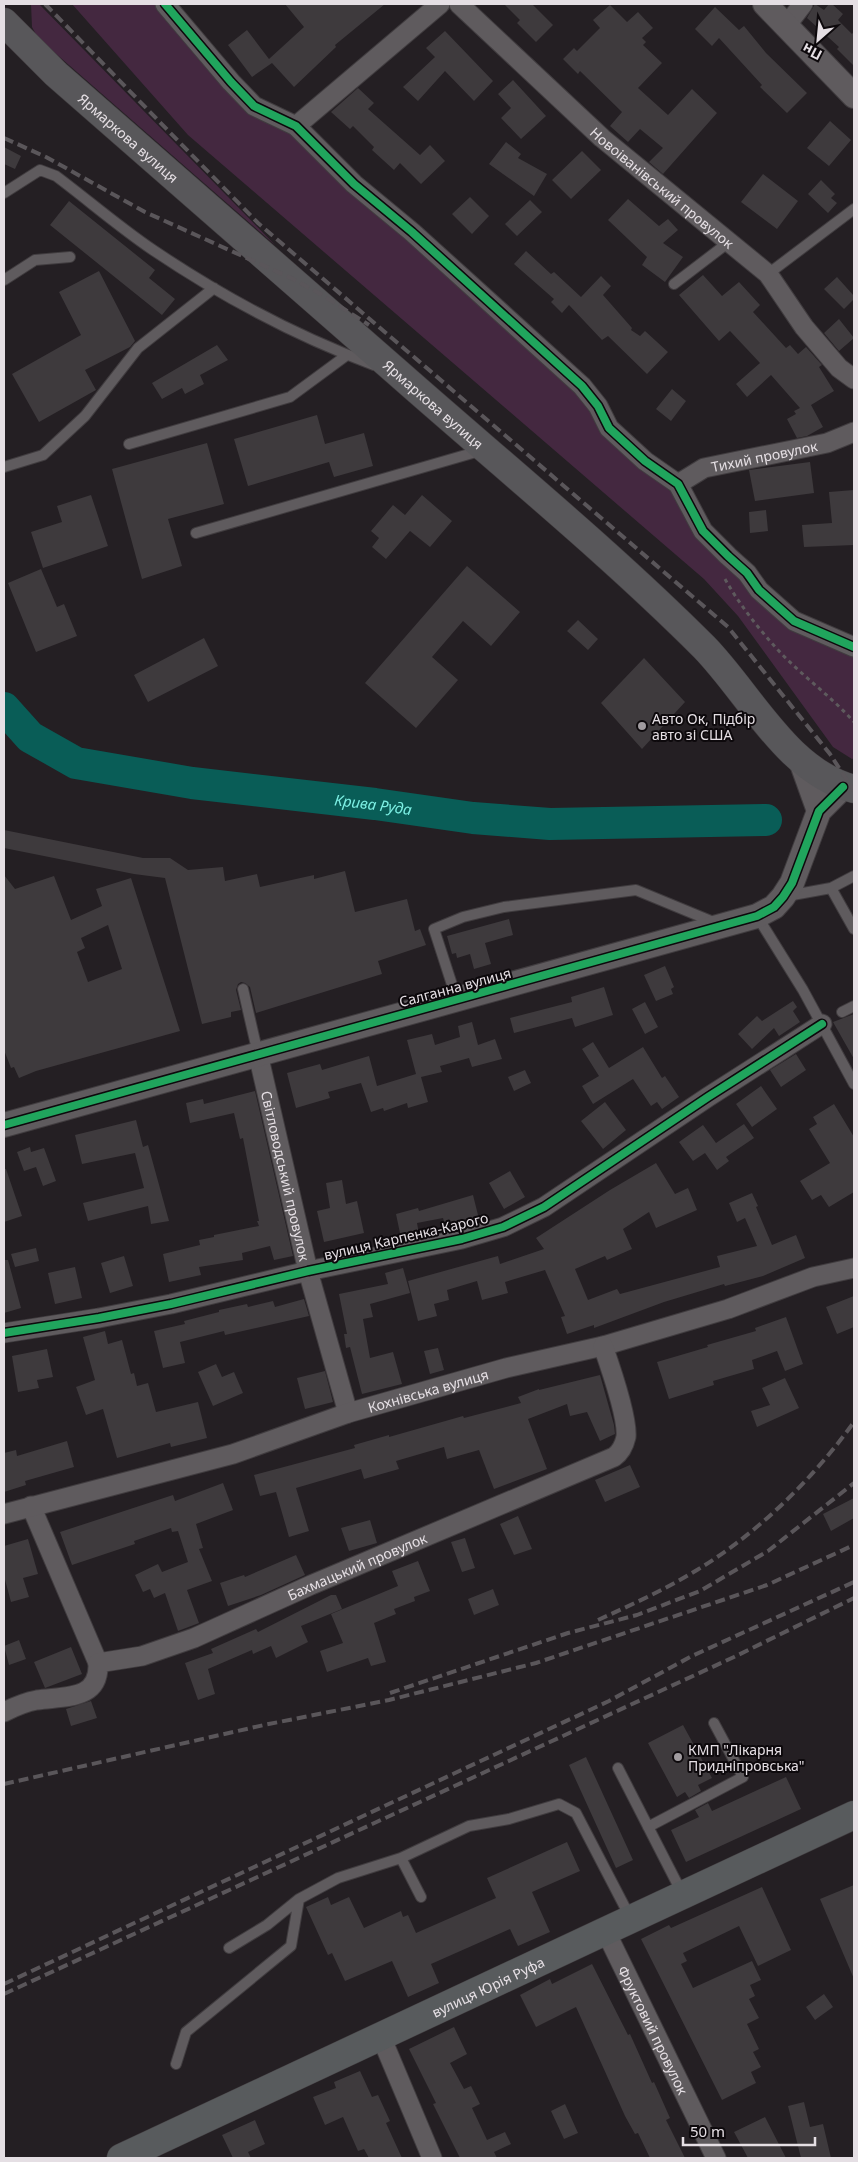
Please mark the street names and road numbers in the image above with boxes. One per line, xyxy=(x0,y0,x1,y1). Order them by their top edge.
street label: Ярмаркова вулиця xyxy=(75,89,183,187)
street label: Новоіванівський провулок xyxy=(586,123,739,253)
street label: Ярмаркова вулиця xyxy=(379,355,488,453)
street label: Тихий провулок xyxy=(710,436,820,476)
street label: Салганна вулиця xyxy=(397,963,513,1011)
street label: Світловодський провулок xyxy=(257,1089,315,1263)
street label: вулиця Карпенка-Карого xyxy=(322,1208,490,1264)
street label: Кохнівська вулиця xyxy=(365,1364,491,1416)
street label: Бахмацький провулок xyxy=(284,1527,430,1604)
street label: вулиця Юрія Руфа xyxy=(428,1952,547,2021)
street label: Фруктовий провулок xyxy=(614,1962,693,2098)

